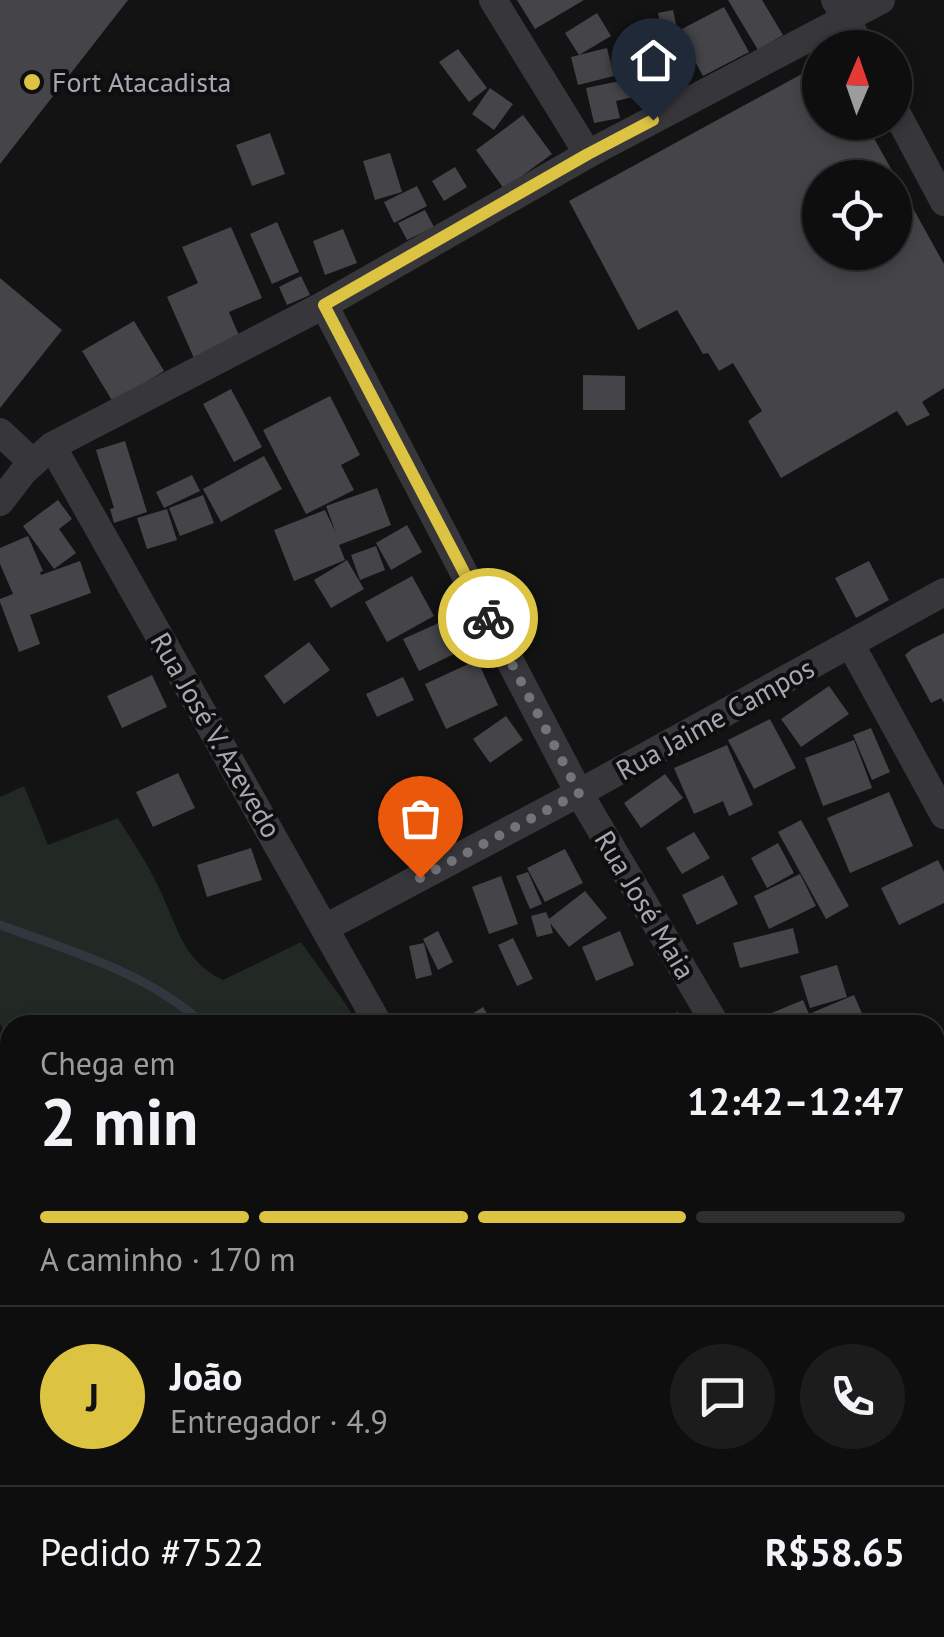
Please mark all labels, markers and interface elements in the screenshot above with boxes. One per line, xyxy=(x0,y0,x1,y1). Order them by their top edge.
pin xyxy=(611,18,696,121)
north arrow xyxy=(802,30,912,140)
map controls xyxy=(802,30,912,270)
icon: home xyxy=(626,33,681,88)
place label: Fort Atacadista xyxy=(52,63,232,100)
marker: Fort Atacadista xyxy=(21,71,43,93)
button: locate xyxy=(802,160,912,270)
courier xyxy=(438,568,538,668)
icon: bike xyxy=(461,591,516,646)
street label: Rua José V. Azevedo xyxy=(143,625,290,844)
street label: Rua Jaime Campos xyxy=(609,649,820,788)
pin xyxy=(378,776,463,879)
icon: bag xyxy=(393,791,448,846)
street label: Rua José Maia xyxy=(587,824,704,986)
text: Chega em xyxy=(40,1042,176,1084)
text: 12:42–12:47 xyxy=(687,1076,905,1125)
text: 2 min xyxy=(40,1079,199,1163)
text: A caminho · 170 m xyxy=(40,1238,295,1280)
button: chat xyxy=(670,1344,775,1449)
button: phone xyxy=(800,1344,905,1449)
text: João xyxy=(170,1351,242,1400)
text: J xyxy=(86,1372,99,1421)
text: Entregador · 4.9 xyxy=(170,1400,388,1442)
text: Pedido #7522 xyxy=(40,1527,264,1576)
text: R$58.65 xyxy=(765,1527,905,1576)

